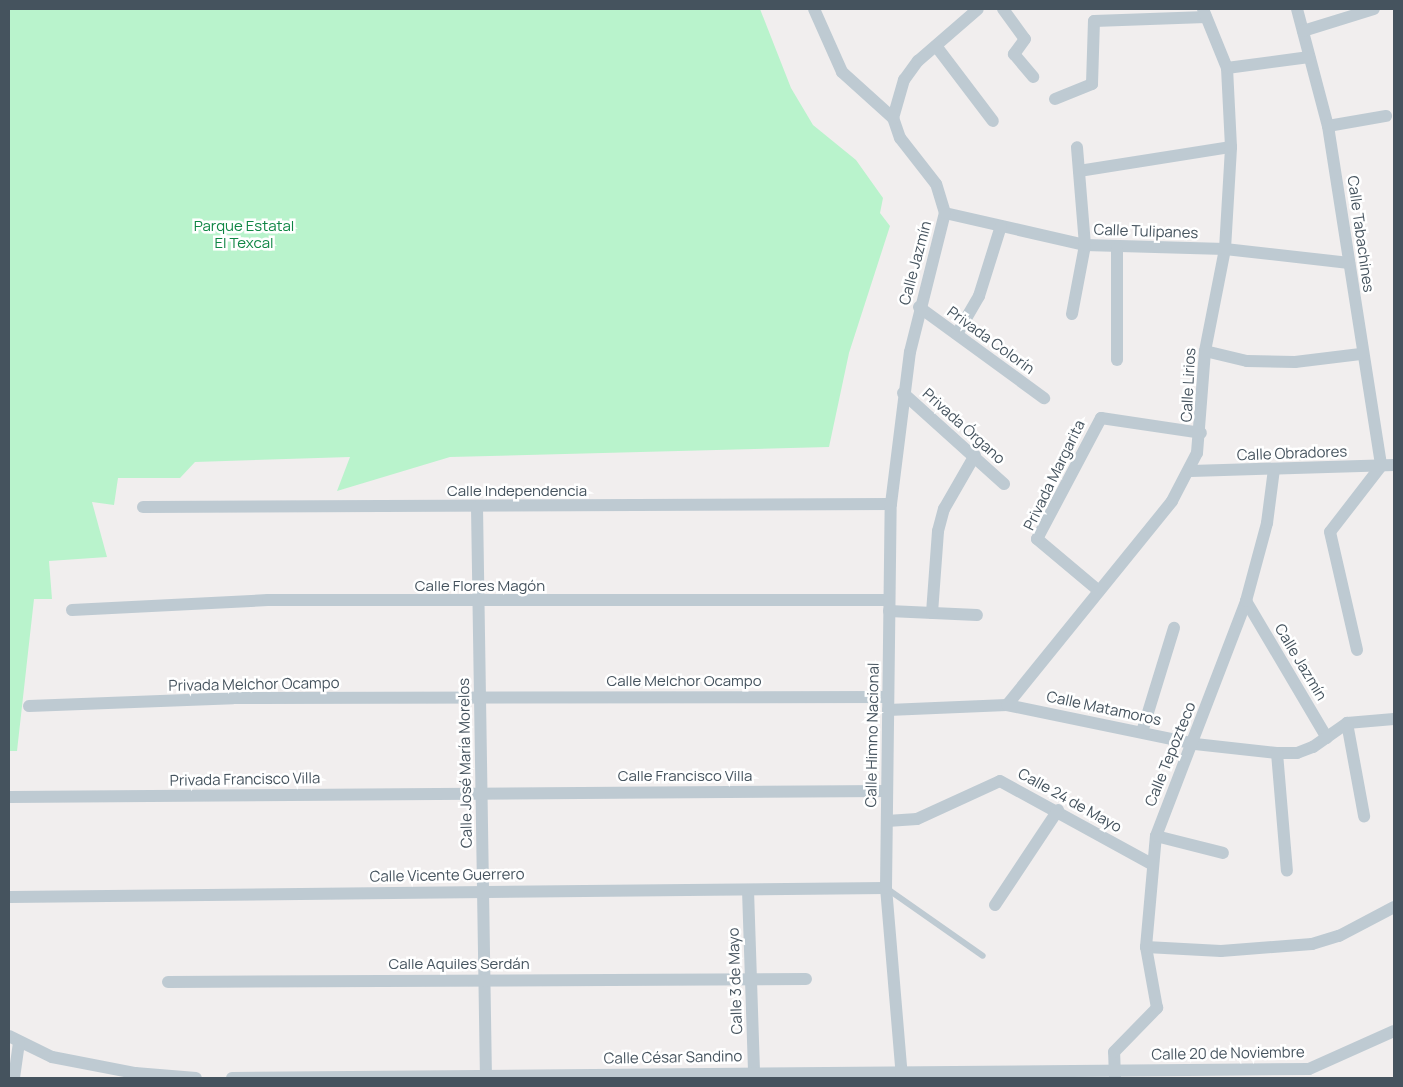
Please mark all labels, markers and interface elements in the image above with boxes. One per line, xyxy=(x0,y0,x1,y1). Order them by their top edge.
street label: Calle Tabachines xyxy=(1344,175,1378,293)
park label: Parque Estatal El Texcal xyxy=(194,216,294,251)
street label: Calle Jazmín xyxy=(895,219,935,307)
street label: Calle Tulipanes xyxy=(1093,220,1199,242)
street label: Privada Colorín xyxy=(944,302,1038,378)
street label: Calle Lirios xyxy=(1177,347,1199,423)
street label: Privada Órgano xyxy=(919,384,1009,468)
street label: Privada Margarita xyxy=(1020,417,1088,533)
street label: Calle Obradores xyxy=(1236,442,1348,464)
street label: Calle Independencia xyxy=(447,482,587,500)
street label: Calle Flores Magón xyxy=(415,577,545,595)
street label: Calle Jazmín xyxy=(1271,620,1331,704)
street label: Calle Himno Nacional xyxy=(862,662,882,808)
street label: Calle Melchor Ocampo xyxy=(606,672,762,690)
street label: Privada Melchor Ocampo xyxy=(168,674,340,694)
street label: Calle José María Morelos xyxy=(455,678,475,848)
street label: Calle Matamoros xyxy=(1045,687,1163,729)
street label: Calle Tepozteco xyxy=(1141,699,1199,809)
street label: Calle 24 de Mayo xyxy=(1015,764,1125,836)
street label: Calle Francisco Villa xyxy=(618,767,752,785)
street label: Privada Francisco Villa xyxy=(170,769,320,789)
street label: Calle Vicente Guerrero xyxy=(369,865,525,885)
street label: Calle 3 de Mayo xyxy=(724,927,746,1035)
street label: Calle Aquiles Serdán xyxy=(388,955,530,973)
street label: Calle 20 de Noviembre xyxy=(1151,1043,1305,1063)
street label: Calle César Sandino xyxy=(604,1047,742,1067)

